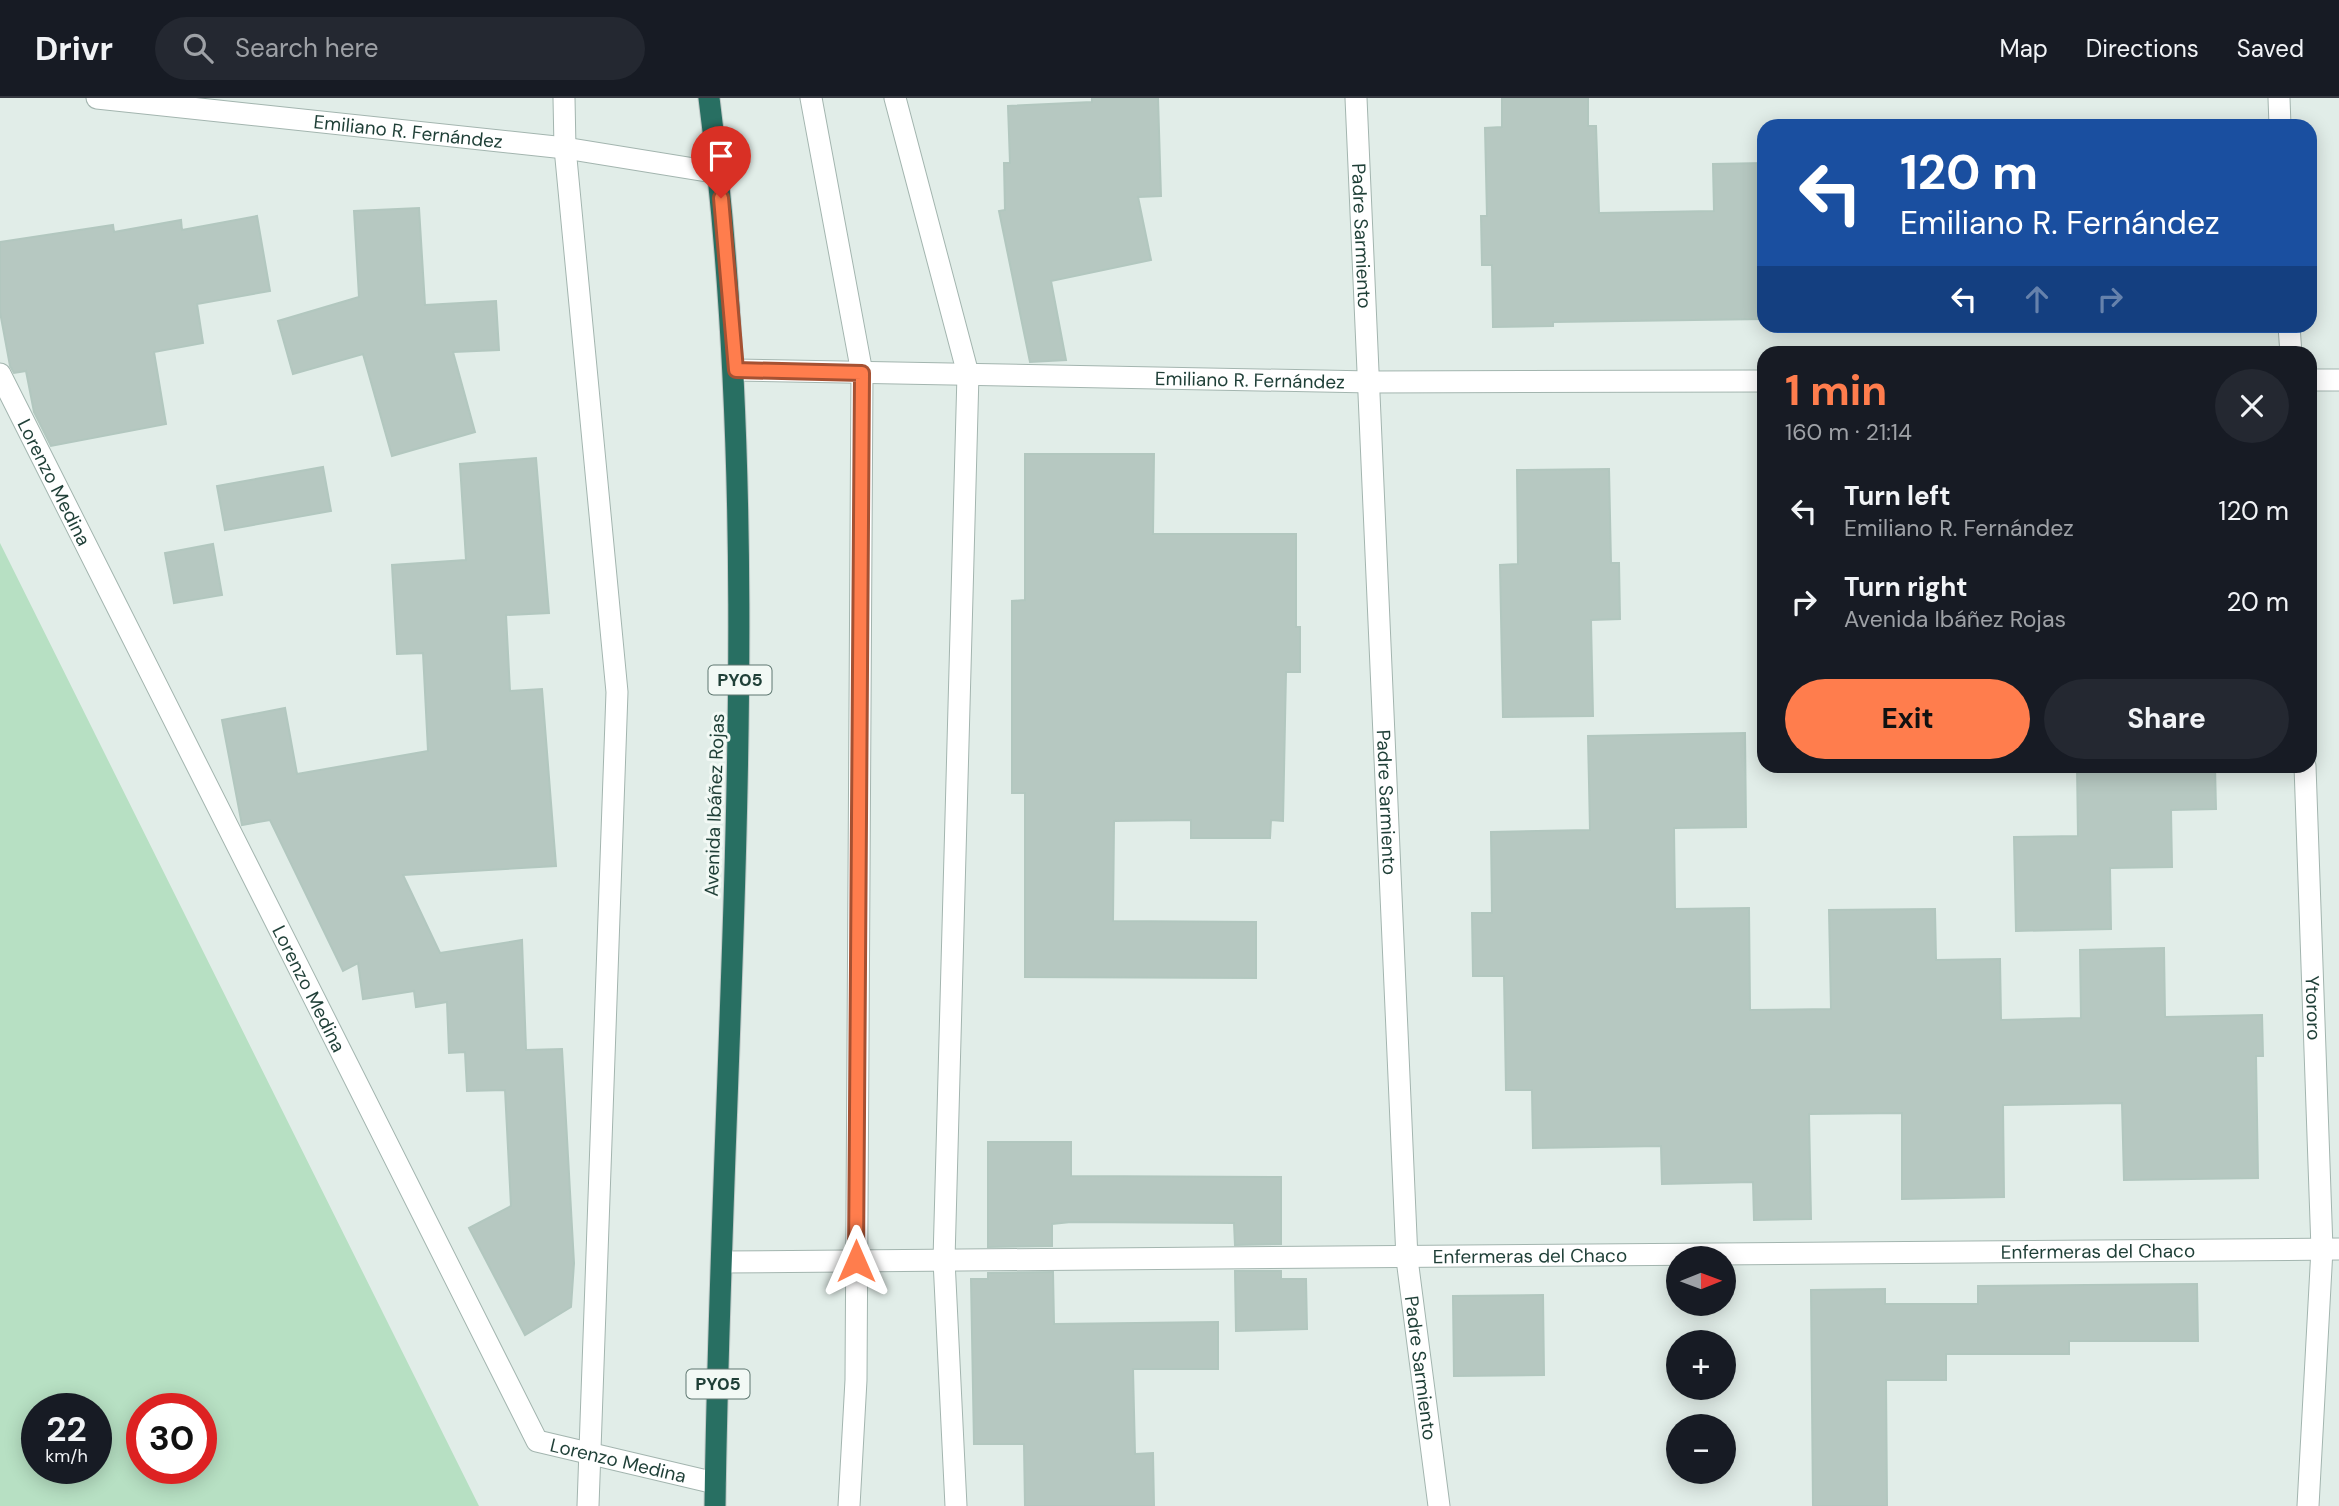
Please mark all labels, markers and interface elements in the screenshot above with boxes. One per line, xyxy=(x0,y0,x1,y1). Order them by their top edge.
search box xyxy=(155,17,645,80)
text: Drivr xyxy=(35,27,113,70)
icon: search xyxy=(179,29,217,67)
text: Search here xyxy=(235,31,378,65)
text: Map xyxy=(2000,33,2048,64)
text: Directions xyxy=(2086,33,2199,64)
text: Saved xyxy=(2237,33,2304,64)
street label: Emiliano R. Fernández xyxy=(312,109,504,154)
pin xyxy=(691,126,751,198)
icon: arrive xyxy=(702,137,740,175)
text: 120 m xyxy=(1900,140,2038,204)
icon: left xyxy=(1785,147,1876,238)
street label: Padre Sarmiento xyxy=(1346,163,1377,309)
text: Emiliano R. Fernández xyxy=(1900,202,2220,244)
icon: left xyxy=(1945,280,1983,318)
icon: ahead xyxy=(2018,280,2056,318)
icon: right xyxy=(2091,280,2129,318)
text: 1 min xyxy=(1785,363,1887,418)
street label: Emiliano R. Fernández xyxy=(1155,366,1345,395)
button: close xyxy=(2215,369,2289,443)
street label: Lorenzo Medina xyxy=(12,415,96,550)
text: 160 m · 21:14 xyxy=(1785,417,1912,447)
text: Turn left xyxy=(1844,479,1951,513)
icon: left xyxy=(1785,492,1823,530)
text: 120 m xyxy=(2218,494,2289,528)
text: Emiliano R. Fernández xyxy=(1844,513,2074,543)
text: Turn right xyxy=(1844,570,1968,604)
icon: right xyxy=(1785,583,1823,621)
text: 20 m xyxy=(2226,585,2289,619)
text: Avenida Ibáñez Rojas xyxy=(1844,604,2066,634)
road number: PY05 xyxy=(708,666,772,694)
button: Exit xyxy=(1785,679,2030,759)
button: Share xyxy=(2044,679,2289,759)
street label: Avenida Ibáñez Rojas xyxy=(699,713,730,897)
street label: Padre Sarmiento xyxy=(1371,729,1402,876)
street label: Lorenzo Medina xyxy=(266,921,351,1056)
street label: Ytororo xyxy=(2299,975,2327,1041)
position arrow xyxy=(819,1224,893,1298)
street label: Enfermeras del Chaco xyxy=(2001,1238,2195,1265)
street label: Enfermeras del Chaco xyxy=(1433,1243,1627,1269)
north arrow xyxy=(1666,1246,1736,1316)
map controls xyxy=(1666,1246,1736,1484)
street label: Padre Sarmiento xyxy=(1399,1294,1442,1442)
button: + xyxy=(1666,1330,1736,1400)
road number: PY05 xyxy=(686,1370,750,1399)
speed limit sign: 30 xyxy=(126,1393,217,1484)
text: 22 xyxy=(46,1406,87,1452)
button: − xyxy=(1666,1414,1736,1484)
street label: Lorenzo Medina xyxy=(548,1433,689,1489)
text: km/h xyxy=(45,1444,88,1468)

